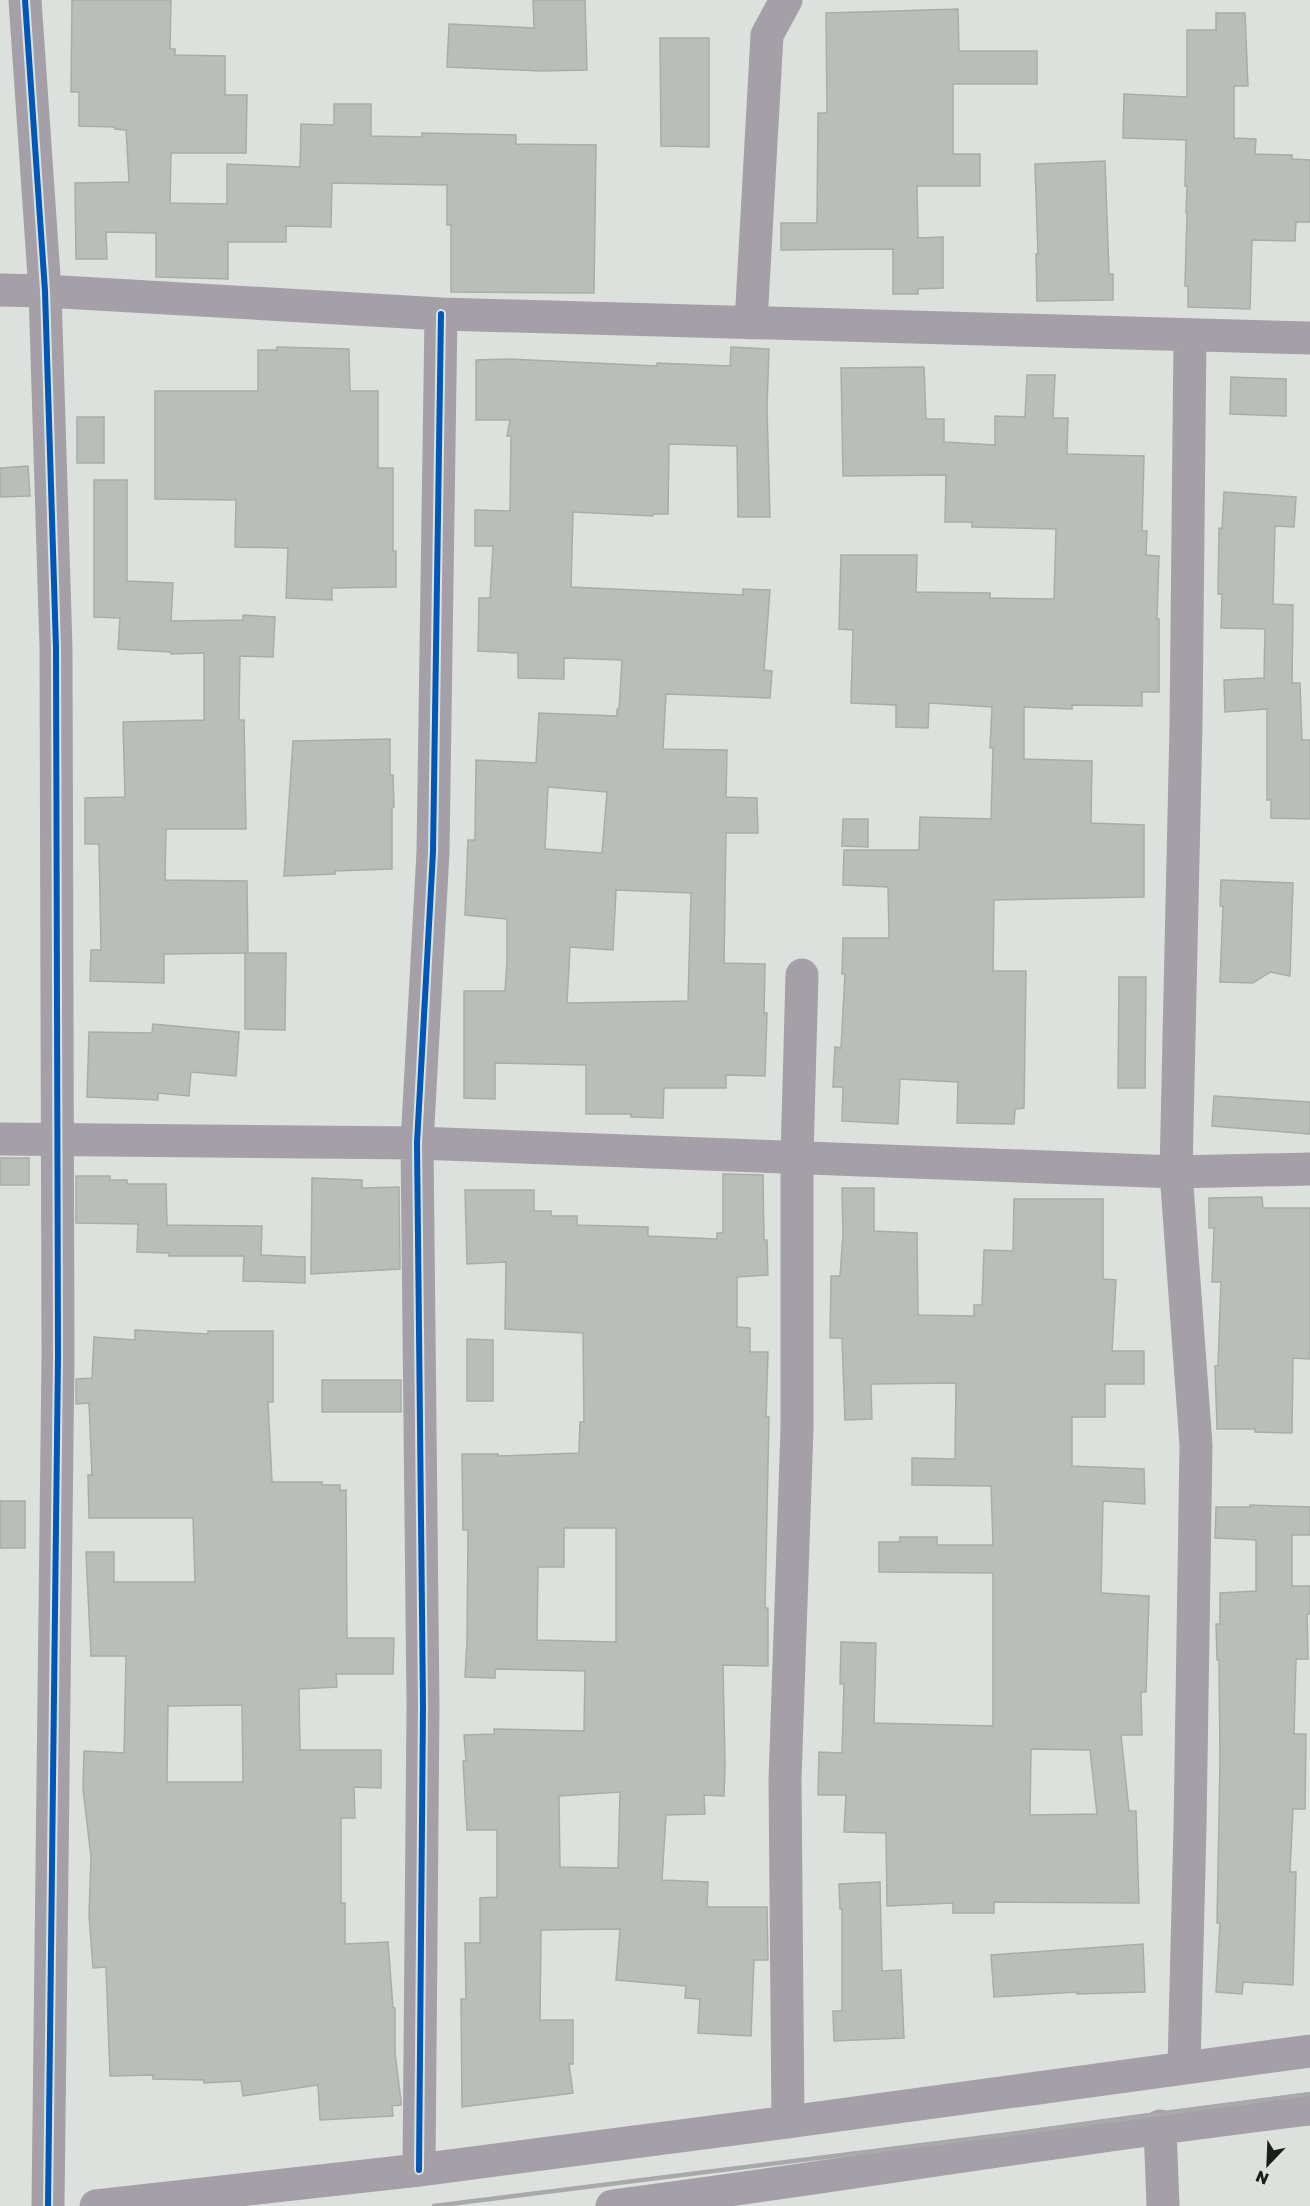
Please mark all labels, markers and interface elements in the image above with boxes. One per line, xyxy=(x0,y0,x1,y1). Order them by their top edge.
north arrow xyxy=(1238,2134,1298,2194)
text: N xyxy=(1253,2166,1272,2189)

